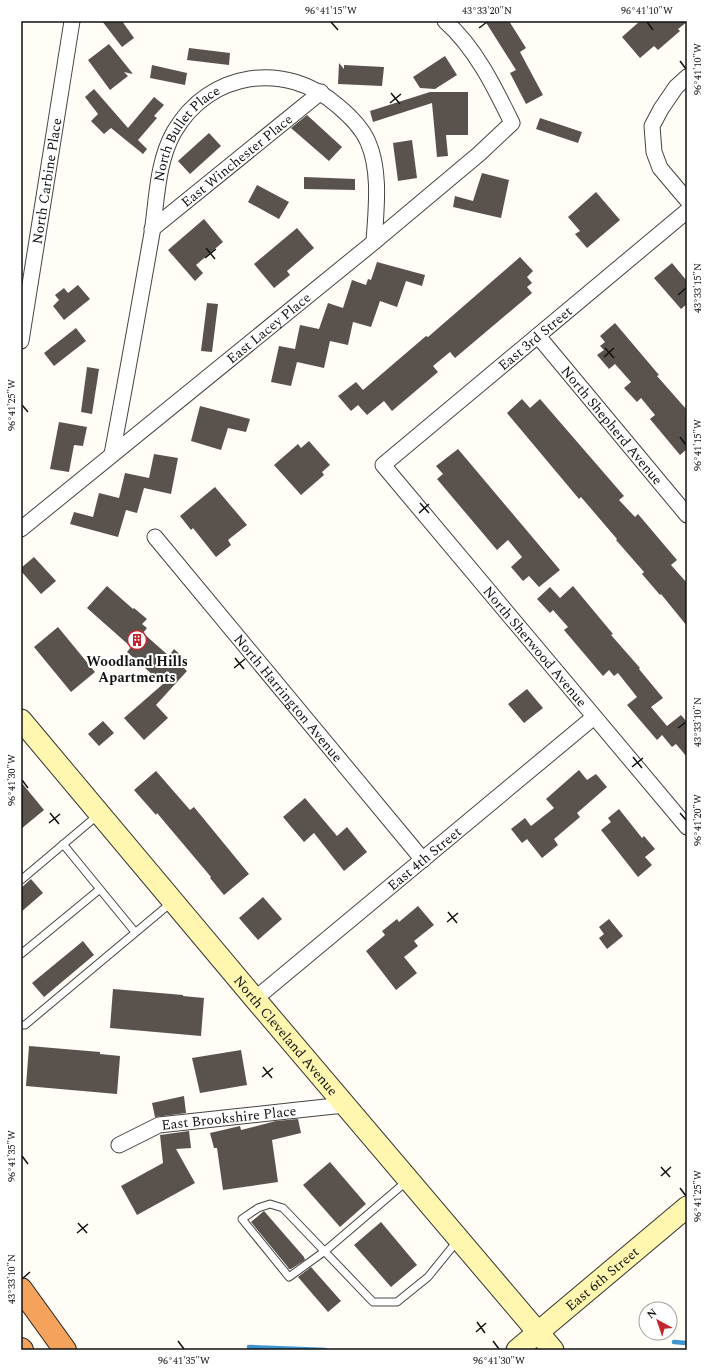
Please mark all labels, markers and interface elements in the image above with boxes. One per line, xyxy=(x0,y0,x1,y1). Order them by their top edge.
text: 96°41'15"W xyxy=(305,3,357,19)
text: 43°33'20"N xyxy=(462,3,512,19)
text: 96°41'10"W xyxy=(621,3,673,19)
text: 96°41'10"W xyxy=(690,43,706,95)
street label: North Bullet Place xyxy=(149,80,224,183)
street label: East Winchester Place xyxy=(177,109,298,212)
street label: North Carbine Place xyxy=(27,116,67,246)
text: 43°33'15"N xyxy=(690,263,706,313)
street label: East Lacey Place xyxy=(222,287,316,369)
street label: East 3rd Street xyxy=(494,301,577,376)
street label: North Shepherd Avenue xyxy=(556,361,668,490)
text: 96°41'25"W xyxy=(4,379,20,431)
text: 96°41'15"W xyxy=(690,419,706,471)
street label: North Sherwood Avenue xyxy=(478,582,592,712)
building icon: Woodland Hills Apartments xyxy=(126,629,148,651)
street label: North Harrington Avenue xyxy=(229,630,348,767)
place label: Woodland Hills Apartments xyxy=(86,651,188,688)
text: 43°33'10"N xyxy=(690,697,706,747)
text: 96°41'30"W xyxy=(4,754,20,806)
text: 96°41'20"W xyxy=(690,794,706,846)
street label: East 4th Street xyxy=(383,822,466,896)
street label: North Cleveland Avenue xyxy=(228,971,343,1101)
street label: East Brookshire Place xyxy=(160,1100,298,1136)
text: 96°41'35"W xyxy=(4,1130,20,1182)
text: 96°41'25"W xyxy=(690,1170,706,1222)
street label: East 6th Street xyxy=(561,1242,644,1316)
text: 43°33'10"N xyxy=(4,1254,20,1304)
north arrow xyxy=(638,1301,678,1341)
text: N xyxy=(643,1304,661,1323)
text: 96°41'35"W xyxy=(158,1353,210,1369)
text: 96°41'30"W xyxy=(473,1353,525,1369)

